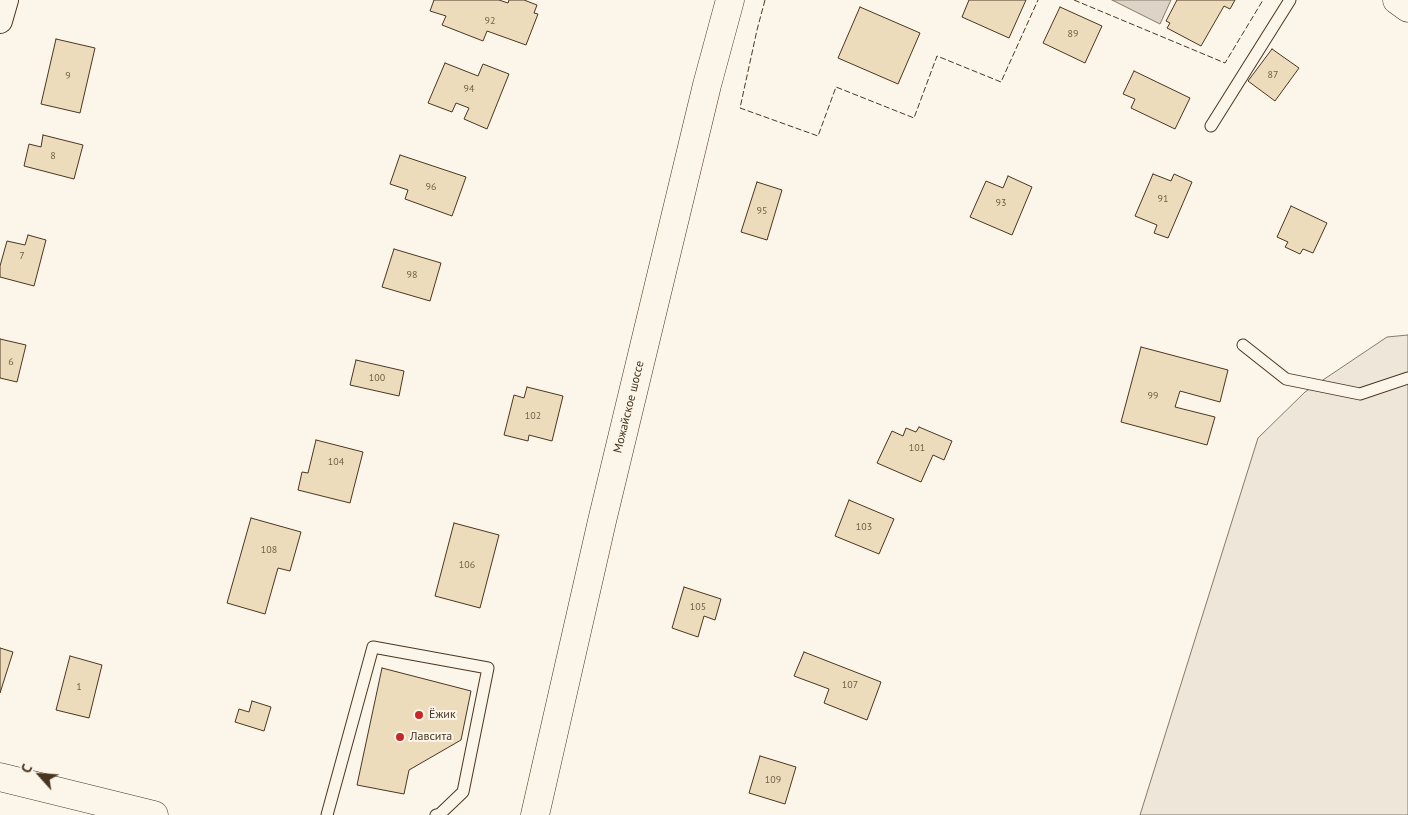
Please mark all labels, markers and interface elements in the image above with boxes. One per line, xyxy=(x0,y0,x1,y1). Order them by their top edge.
house number: 92 xyxy=(485,15,495,27)
house number: 89 xyxy=(1068,28,1078,40)
house number: 87 xyxy=(1268,69,1278,81)
house number: 9 xyxy=(65,70,71,82)
house number: 94 xyxy=(464,83,474,95)
house number: 8 xyxy=(50,150,56,162)
house number: 96 xyxy=(426,181,436,193)
house number: 91 xyxy=(1158,193,1168,205)
house number: 93 xyxy=(996,197,1006,209)
house number: 95 xyxy=(757,205,767,217)
house number: 7 xyxy=(19,250,25,262)
house number: 98 xyxy=(407,269,417,281)
house number: 6 xyxy=(8,356,14,368)
street label: Можайское шоссе xyxy=(611,359,647,455)
house number: 100 xyxy=(369,372,385,384)
house number: 99 xyxy=(1148,390,1158,402)
house number: 102 xyxy=(525,410,541,422)
house number: 101 xyxy=(909,442,925,454)
house number: 104 xyxy=(328,456,344,468)
house number: 103 xyxy=(856,521,872,533)
house number: 108 xyxy=(261,544,277,556)
house number: 106 xyxy=(459,559,475,571)
house number: 105 xyxy=(690,601,706,613)
house number: 107 xyxy=(842,679,858,691)
house number: 1 xyxy=(76,681,82,693)
place label: Ёжик xyxy=(429,708,456,722)
marker: Ёжик xyxy=(413,709,425,721)
place label: Лавсита xyxy=(410,730,452,744)
marker: Лавсита xyxy=(394,731,406,743)
north arrow xyxy=(15,750,65,800)
text: С xyxy=(17,761,36,776)
house number: 109 xyxy=(765,774,781,786)

